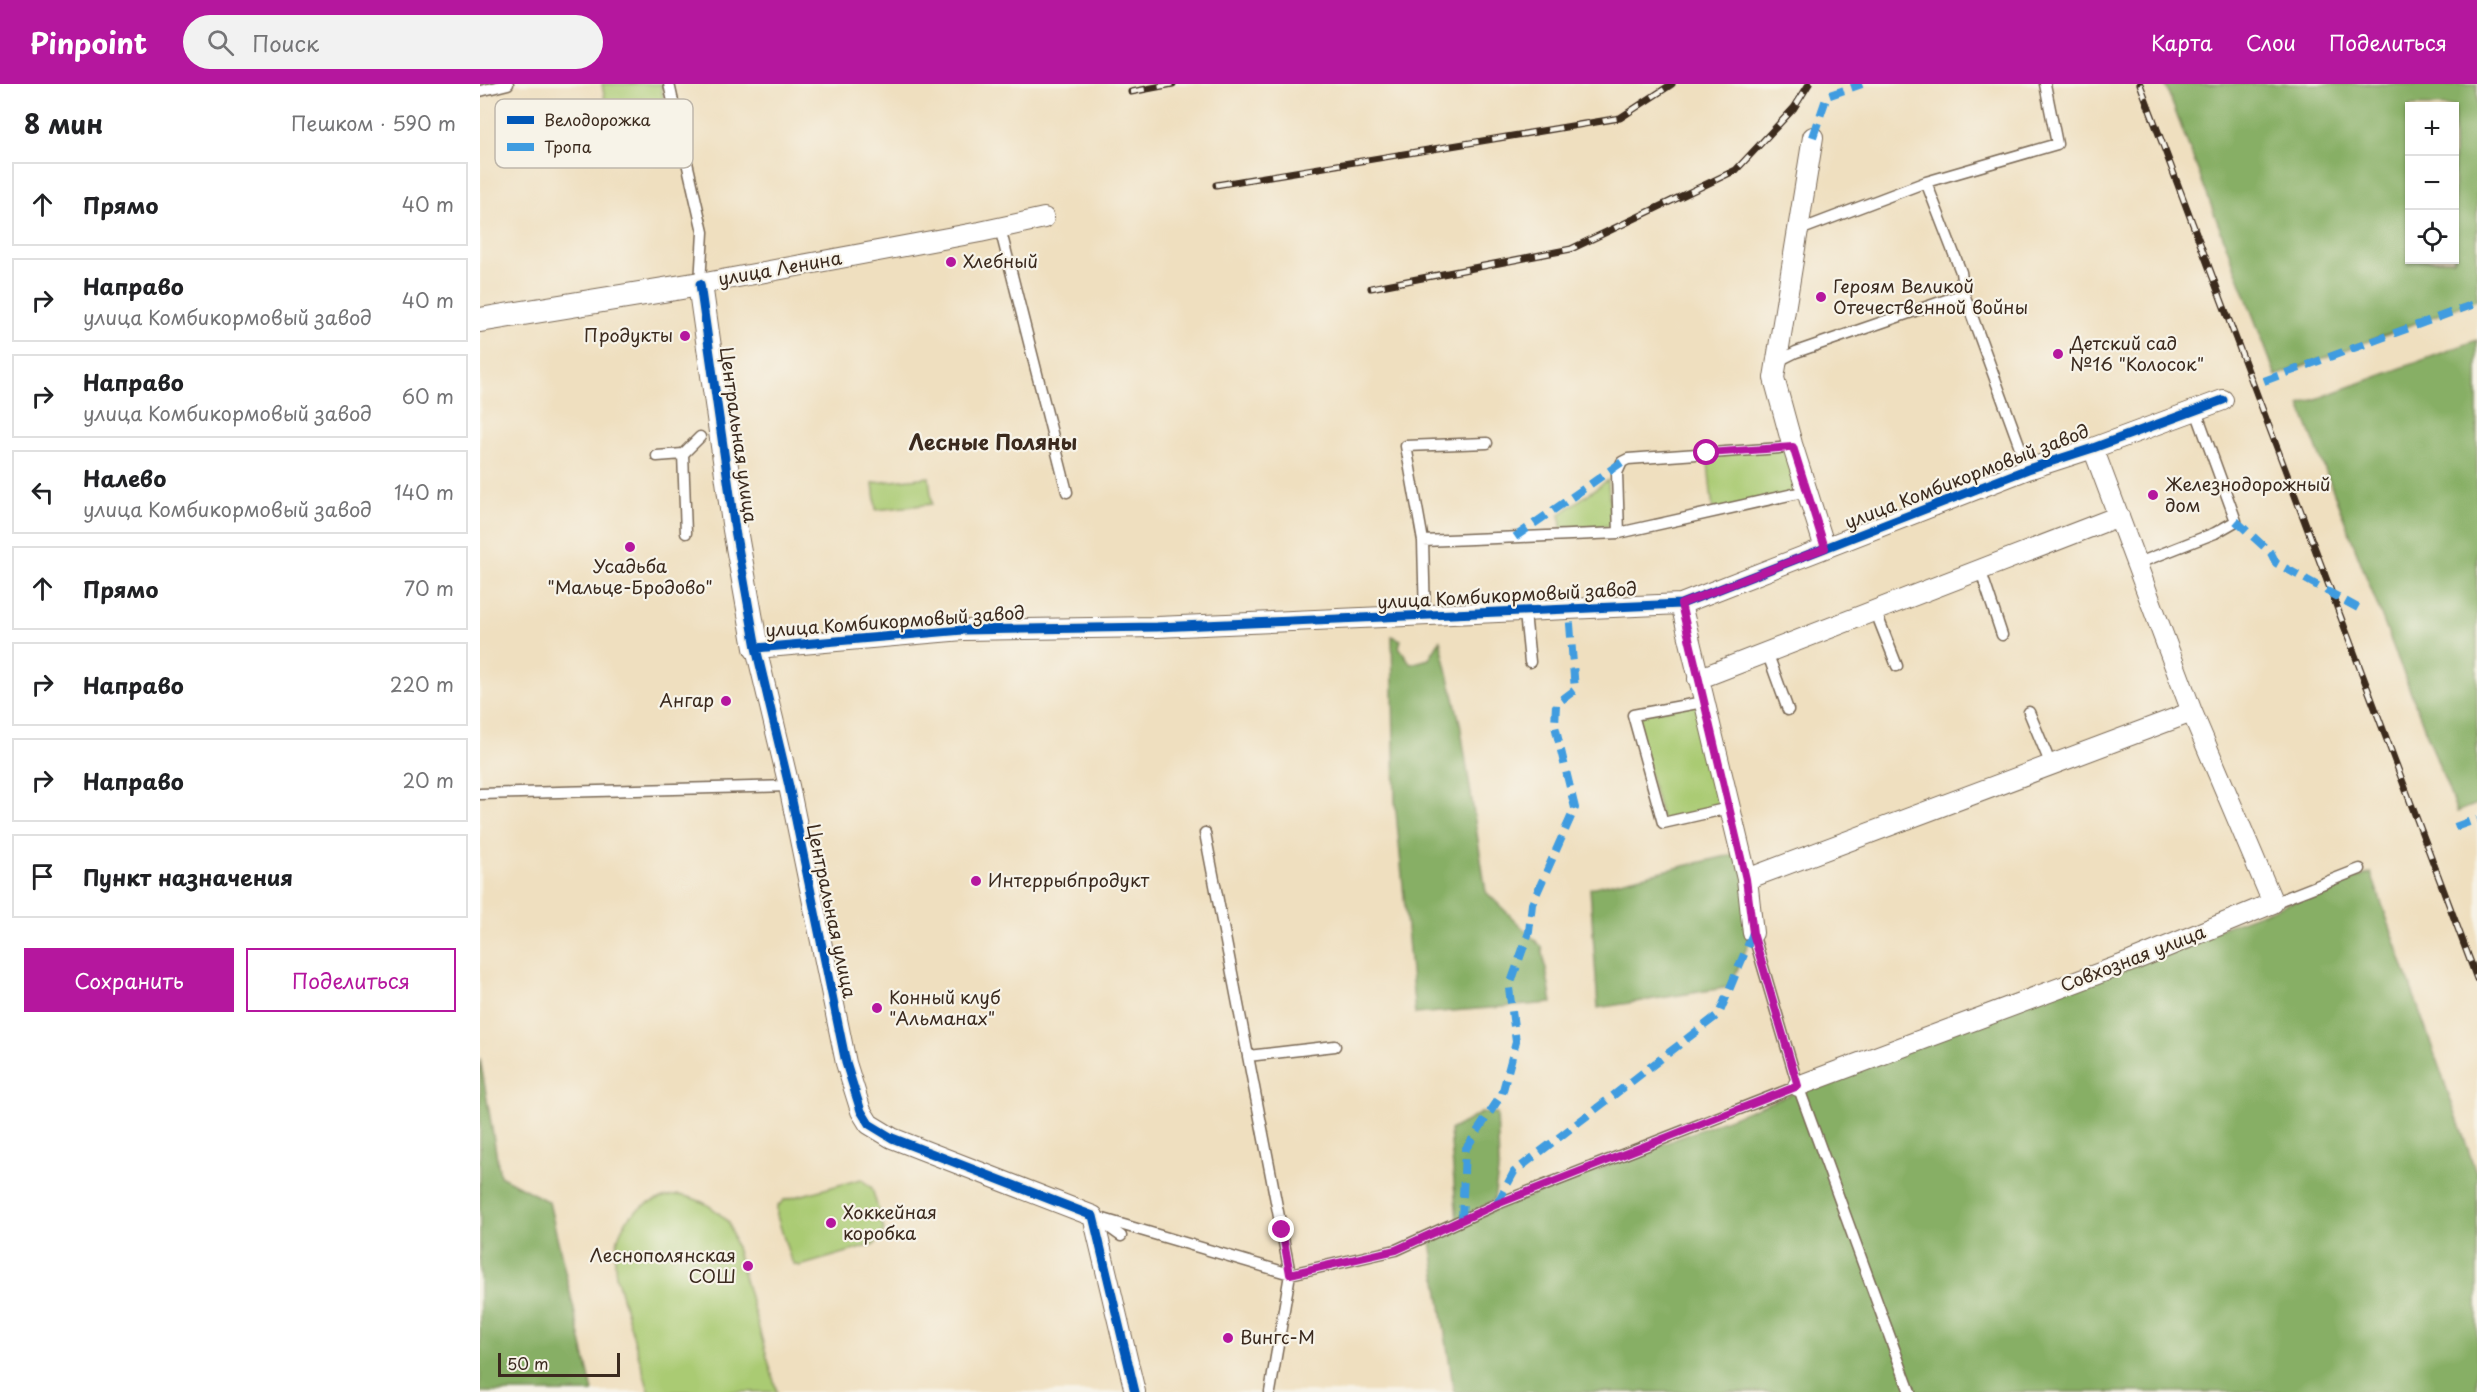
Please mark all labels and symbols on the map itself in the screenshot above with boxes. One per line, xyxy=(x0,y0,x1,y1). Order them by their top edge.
legend xyxy=(495,99,693,168)
text: Велодорожка xyxy=(544,107,651,131)
text: Тропа xyxy=(544,134,592,158)
street label: улица Ленина xyxy=(716,243,844,292)
place label: Хлебный xyxy=(963,247,1038,274)
marker: Хлебный xyxy=(944,255,958,269)
place label: Героям Великой Отечественной войны xyxy=(1833,272,2028,320)
marker: Героям Великой Отечественной войны xyxy=(1814,290,1828,304)
place label: Продукты xyxy=(584,321,673,348)
marker: Продукты xyxy=(678,329,692,343)
place label: Детский сад №16 "Колосок" xyxy=(2069,329,2204,377)
street label: Центральная улица xyxy=(714,345,765,525)
marker: Детский сад №16 "Колосок" xyxy=(2051,347,2065,361)
street label: улица Комбикормовый завод xyxy=(1840,416,2093,535)
district label: Лесные Поляны xyxy=(909,425,1077,457)
route start xyxy=(1693,439,1719,465)
place label: Железнодорожный дом xyxy=(2165,470,2331,518)
marker: Железнодорожный дом xyxy=(2146,488,2160,502)
marker: Усадьба "Мальце-Бродово" xyxy=(623,540,637,554)
place label: Усадьба "Мальце-Бродово" xyxy=(547,552,713,600)
street label: улица Комбикормовый завод xyxy=(1376,574,1638,615)
street label: улица Комбикормовый завод xyxy=(764,598,1026,643)
place label: Ангар xyxy=(659,686,714,713)
marker: Ангар xyxy=(719,694,733,708)
street label: Центральная улица xyxy=(801,821,864,1001)
place label: Интеррыбпродукт xyxy=(988,866,1150,893)
marker: Интеррыбпродукт xyxy=(969,874,983,888)
street label: Совхозная улица xyxy=(2056,917,2210,998)
place label: Конный клуб "Альманах" xyxy=(889,983,1001,1031)
marker: Конный клуб "Альманах" xyxy=(870,1001,884,1015)
place label: Хоккейная коробка xyxy=(843,1198,937,1246)
marker: Хоккейная коробка xyxy=(824,1216,838,1230)
route end xyxy=(1268,1216,1294,1242)
place label: Леснополянская СОШ xyxy=(590,1241,736,1289)
marker: Леснополянская СОШ xyxy=(741,1259,755,1273)
place label: Вингс-М xyxy=(1240,1323,1315,1350)
marker: Вингс-М xyxy=(1221,1331,1235,1345)
scale bar xyxy=(498,1350,620,1378)

